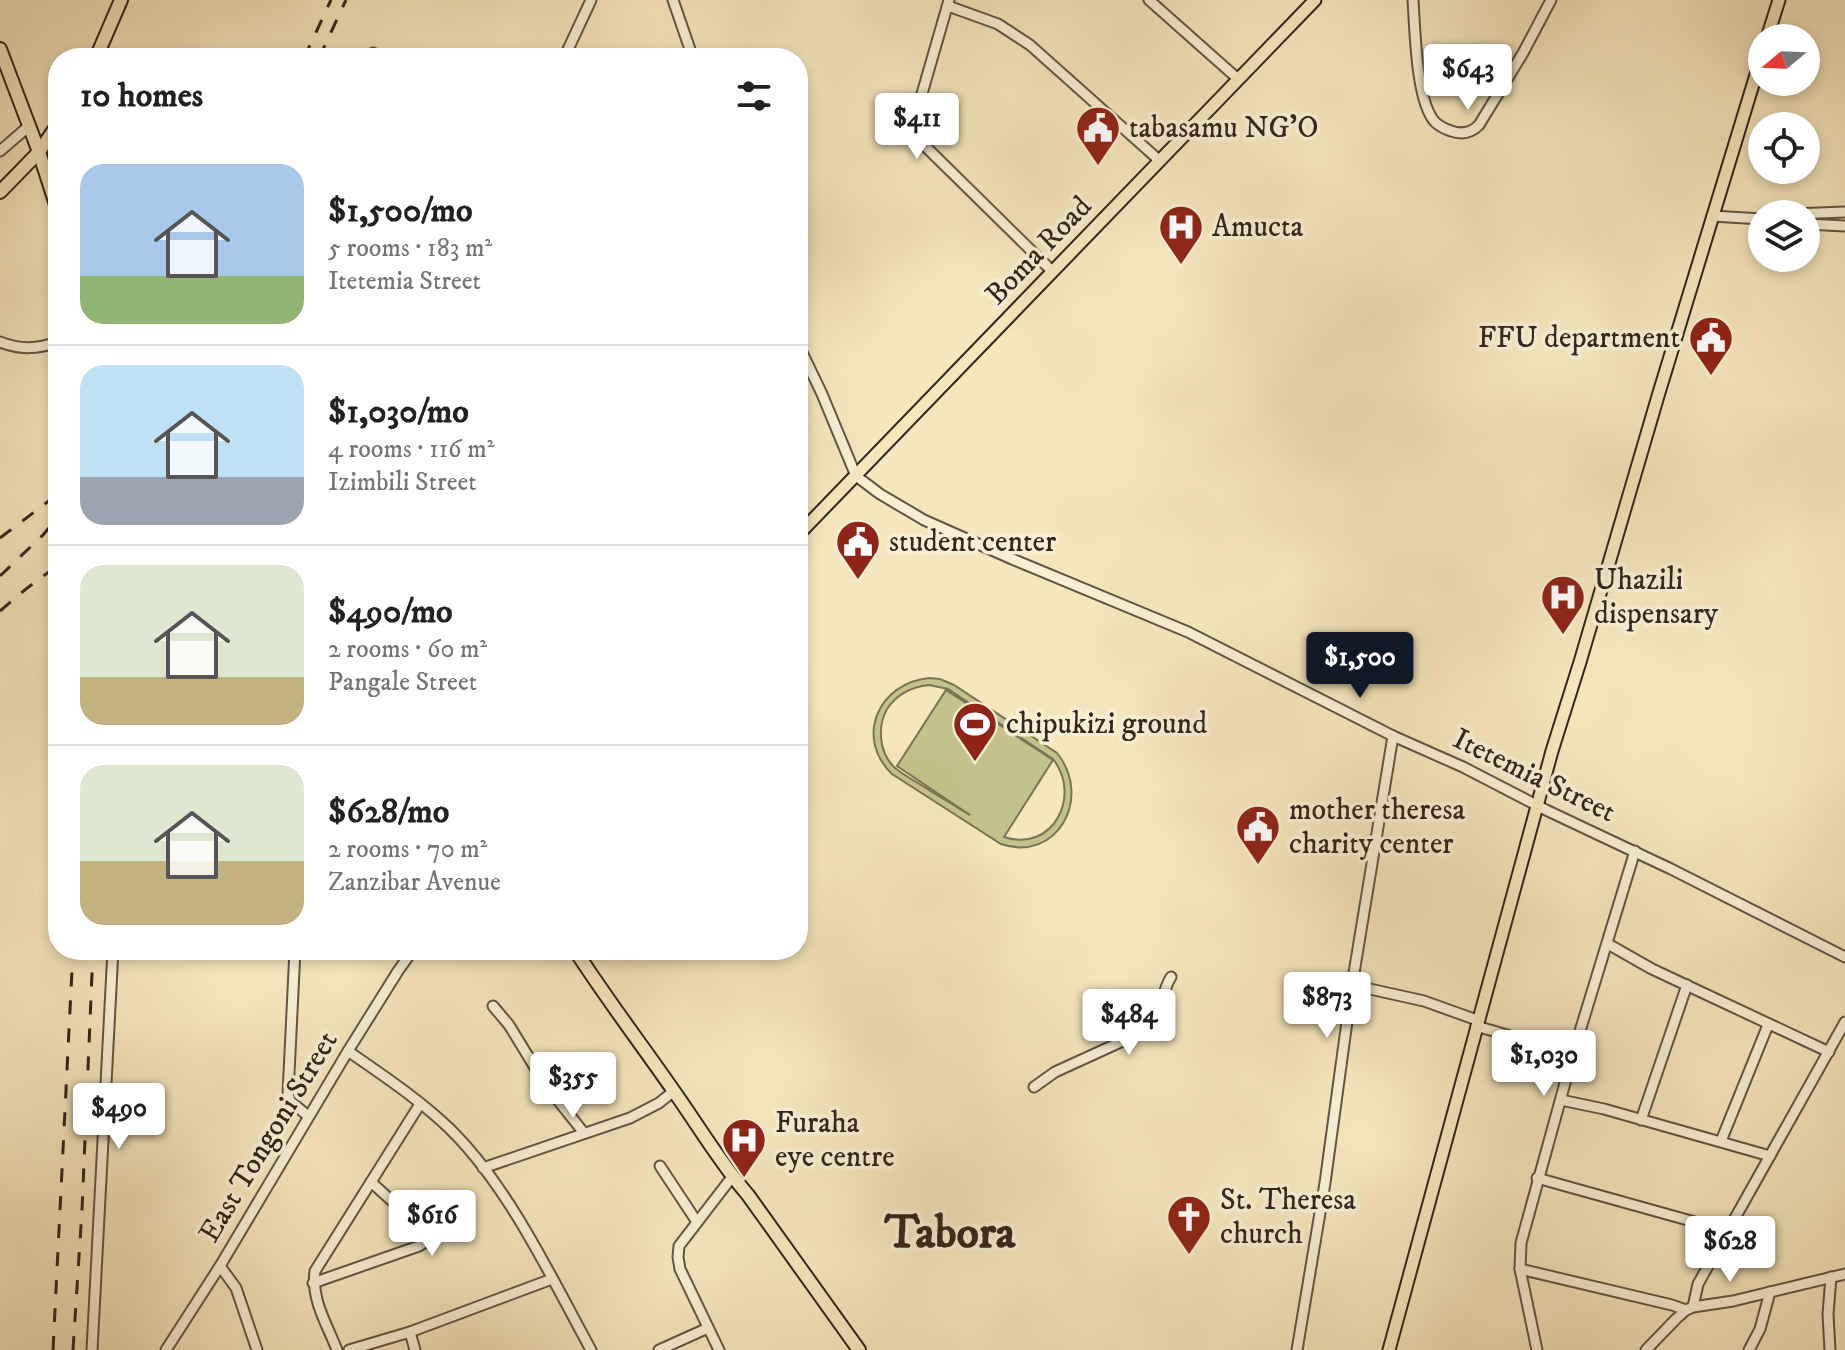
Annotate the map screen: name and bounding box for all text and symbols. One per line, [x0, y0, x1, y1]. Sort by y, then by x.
north arrow [1748, 24, 1820, 96]
map controls [1748, 24, 1820, 272]
pin: $643 [1421, 44, 1515, 112]
text: $643 [1442, 53, 1494, 86]
icon: filters [732, 74, 776, 118]
text: 10 homes [80, 75, 203, 117]
pin: $411 [870, 93, 964, 161]
text: $411 [893, 102, 941, 135]
public building icon: tabasamu NG'O [1074, 104, 1122, 167]
place label: tabasamu NG'O [1129, 110, 1318, 147]
button: locate [1748, 112, 1820, 184]
street label: Boma Road [978, 189, 1100, 313]
text: $1,500/mo [328, 190, 472, 232]
icon: home [144, 196, 240, 292]
button: layers [1748, 200, 1820, 272]
hospital icon: Amucta [1157, 203, 1205, 266]
place label: Amucta [1212, 209, 1304, 246]
text: 5 rooms · 183 m² [328, 232, 492, 265]
text: Itetemia Street [328, 265, 481, 298]
public building icon: FFU department [1687, 314, 1735, 377]
place label: FFU department [1478, 320, 1680, 357]
text: $1,030/mo [328, 391, 469, 433]
icon: home [144, 397, 240, 493]
text: 4 rooms · 116 m² [328, 433, 494, 466]
text: Izimbili Street [328, 466, 477, 499]
public building icon: student center [834, 518, 882, 581]
place label: student center [889, 524, 1056, 561]
place label: Uhazili dispensary [1594, 562, 1719, 633]
hospital icon: Uhazili dispensary [1539, 573, 1587, 636]
text: $490/mo [328, 591, 453, 633]
icon: home [144, 597, 240, 693]
pin: $1,500 [1295, 632, 1425, 700]
text: 2 rooms · 60 m² [328, 633, 487, 666]
text: $1,500 [1324, 641, 1396, 674]
text: Pangale Street [328, 666, 477, 699]
sports icon: chipukizi ground [951, 700, 999, 763]
place label: chipukizi ground [1006, 706, 1207, 743]
street label: Itetemia Street [1447, 721, 1621, 831]
text: $628/mo [328, 791, 449, 833]
place label: mother theresa charity center [1289, 792, 1466, 863]
icon: home [144, 797, 240, 893]
public building icon: mother theresa charity center [1234, 803, 1282, 866]
text: 2 rooms · 70 m² [328, 833, 487, 866]
text: Zanzibar Avenue [328, 866, 501, 899]
pin: $873 [1280, 972, 1374, 1040]
text: $873 [1302, 981, 1352, 1014]
pin: $484 [1082, 989, 1176, 1057]
text: $484 [1100, 998, 1158, 1031]
street label: East Tongoni Street [191, 1025, 347, 1249]
pin: $1,030 [1479, 1030, 1609, 1098]
text: $1,030 [1510, 1039, 1578, 1072]
pin: $355 [526, 1052, 620, 1120]
text: $355 [548, 1061, 598, 1094]
pin: $490 [72, 1083, 166, 1151]
text: $490 [91, 1092, 147, 1125]
place label: Furaha eye centre [775, 1105, 895, 1176]
hospital icon: Furaha eye centre [720, 1116, 768, 1179]
place label: St. Theresa church [1220, 1182, 1356, 1253]
pin: $616 [385, 1190, 479, 1258]
church icon: St. Theresa church [1165, 1193, 1213, 1256]
text: $616 [407, 1199, 457, 1232]
district label: Tabora [884, 1205, 1016, 1263]
pin: $628 [1683, 1216, 1777, 1284]
text: $628 [1703, 1225, 1757, 1258]

